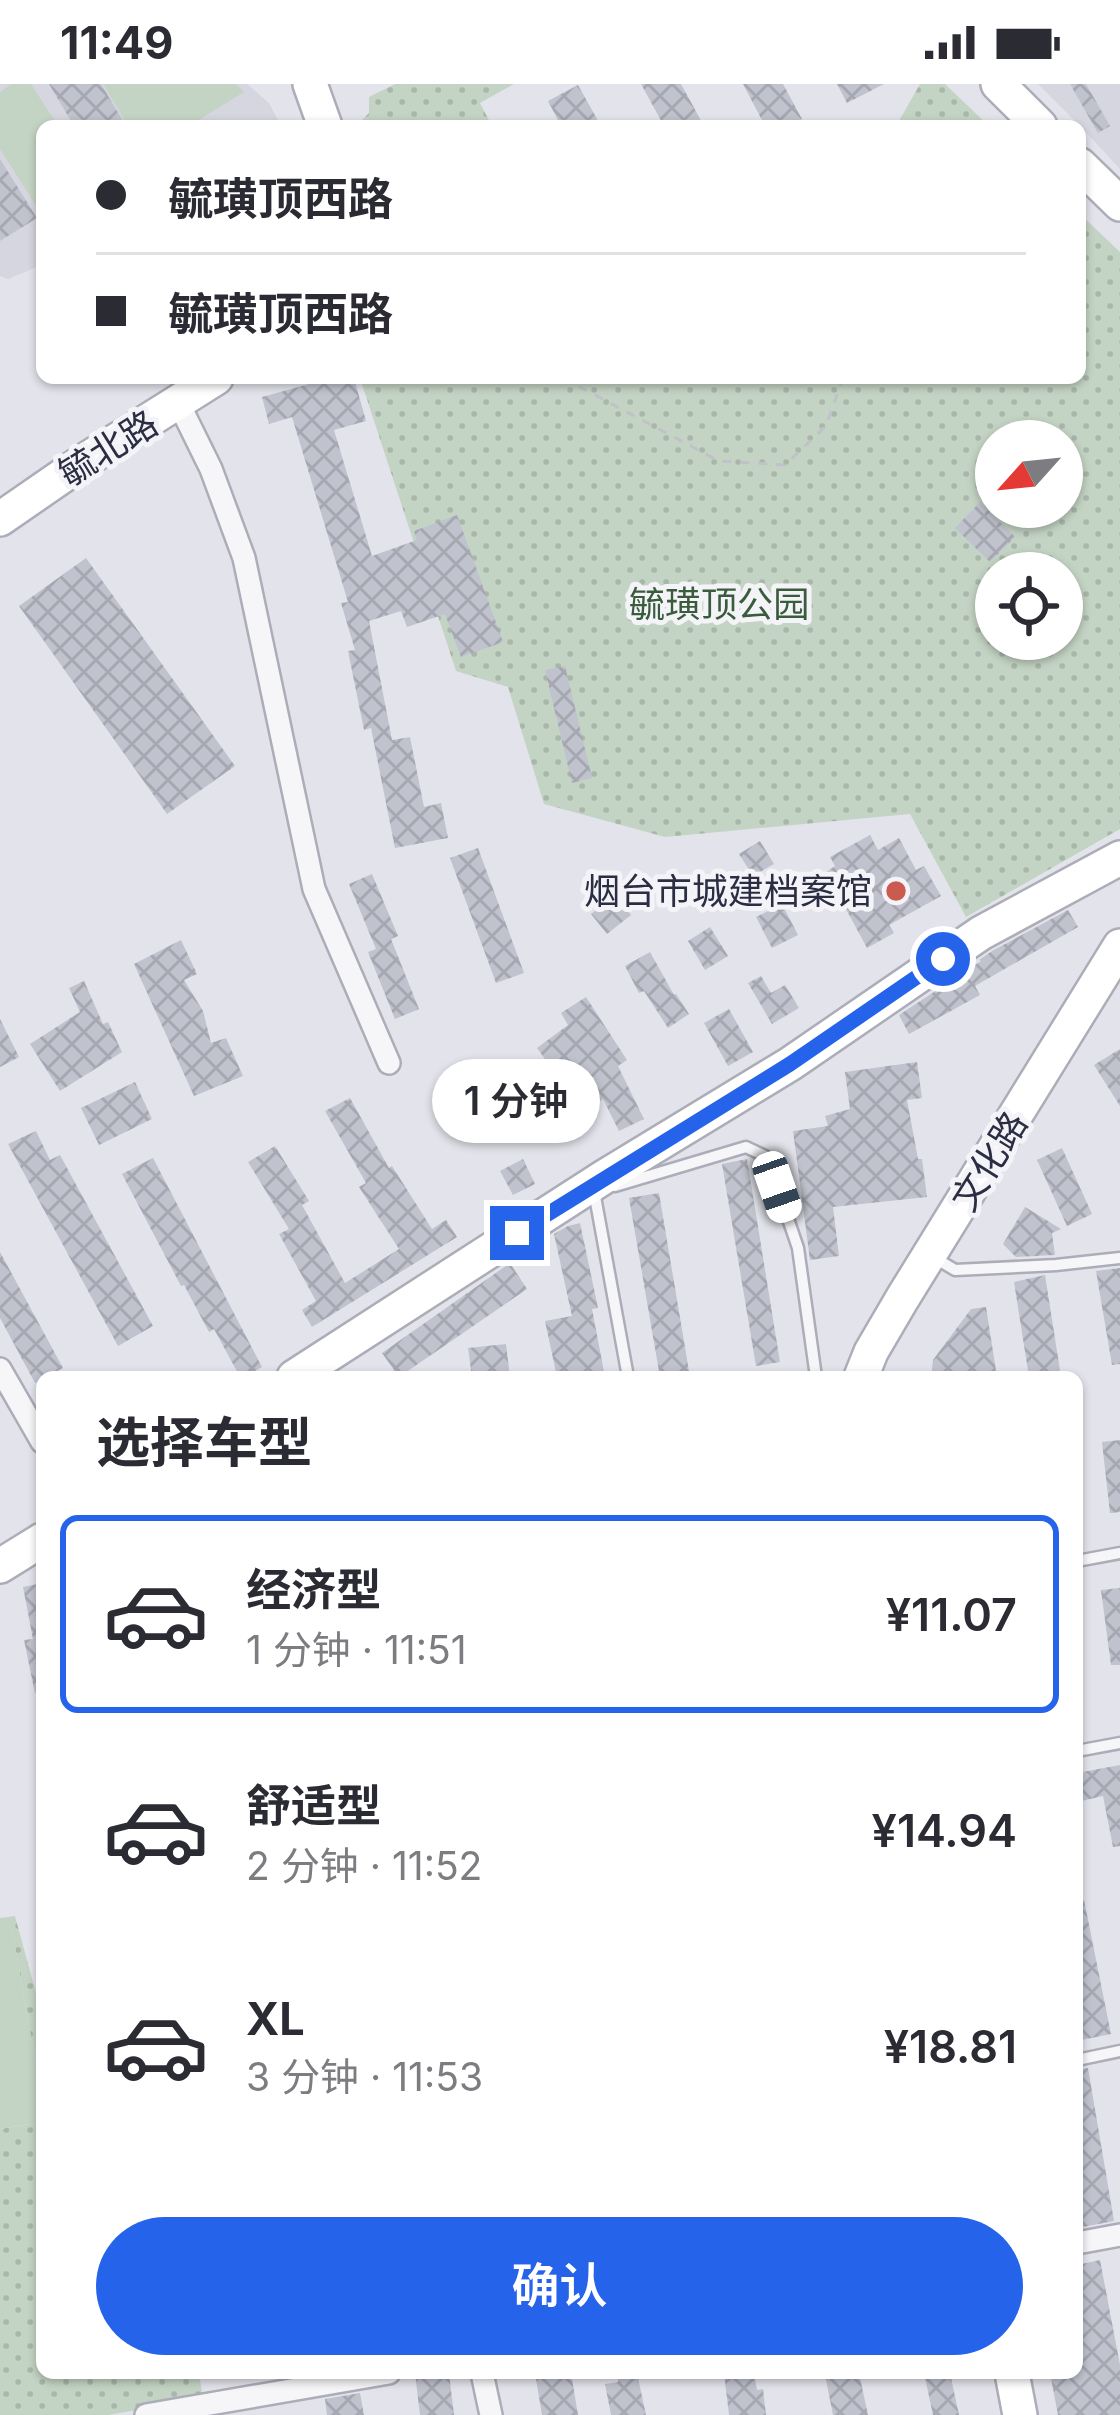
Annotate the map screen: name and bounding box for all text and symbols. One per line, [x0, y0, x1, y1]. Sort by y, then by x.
text: 11:49 [60, 15, 174, 70]
text: 毓璜顶西路 [168, 171, 393, 226]
text: 毓璜顶西路 [168, 286, 393, 341]
street label: 毓北路 [51, 401, 165, 495]
north arrow [975, 420, 1083, 528]
map controls [975, 420, 1083, 660]
button: locate [975, 552, 1083, 660]
park label: 毓璜顶公园 [629, 582, 809, 626]
place label: 烟台市城建档案馆 [584, 869, 872, 913]
marker: 烟台市城建档案馆 [883, 878, 909, 904]
route start [916, 932, 970, 986]
callout: 1 分钟 [433, 1059, 601, 1143]
text: 1 分钟 [464, 1077, 568, 1124]
street label: 文化路 [942, 1104, 1036, 1218]
car [748, 1147, 806, 1227]
route end [490, 1206, 544, 1260]
text: 选择车型 [96, 1410, 312, 1475]
icon: car [102, 1560, 210, 1668]
text: 经济型 [246, 1562, 381, 1617]
text: ¥11.07 [886, 1587, 1017, 1642]
text: 1 分钟 · 11:51 [246, 1626, 467, 1673]
icon: car [102, 1776, 210, 1884]
text: 舒适型 [246, 1778, 381, 1833]
text: ¥14.94 [872, 1803, 1017, 1858]
text: 2 分钟 · 11:52 [246, 1842, 482, 1889]
text: XL [246, 1991, 305, 2046]
icon: car [102, 1992, 210, 2100]
text: ¥18.81 [884, 2019, 1017, 2074]
text: 3 分钟 · 11:53 [246, 2053, 483, 2100]
button: 确认 [96, 2217, 1023, 2355]

